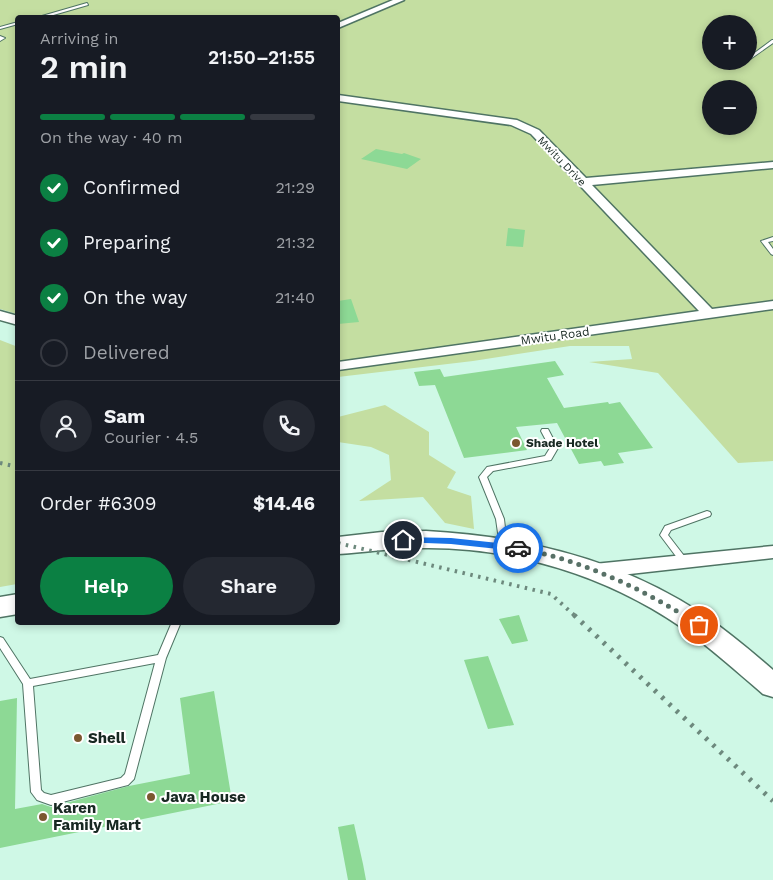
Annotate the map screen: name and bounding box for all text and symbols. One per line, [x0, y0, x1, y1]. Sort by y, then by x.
map controls [702, 15, 757, 135]
button: + [702, 15, 757, 70]
text: Arriving in [40, 29, 118, 48]
text: 21:50–21:55 [208, 46, 315, 69]
text: 2 min [40, 48, 128, 86]
button: − [702, 80, 757, 135]
text: On the way · 40 m [40, 128, 182, 147]
street label: Mwitu Drive [535, 134, 589, 189]
icon: check [40, 174, 68, 202]
text: Confirmed [83, 176, 180, 199]
text: 21:29 [275, 178, 315, 197]
icon: check [40, 229, 68, 257]
text: Preparing [83, 231, 170, 254]
text: 21:32 [276, 233, 315, 252]
icon: check [40, 284, 68, 312]
text: On the way [83, 286, 187, 309]
text: 21:40 [275, 288, 315, 307]
street label: Mwitu Road [520, 324, 590, 348]
text: Delivered [83, 341, 170, 364]
button: person [40, 400, 92, 452]
button: phone [263, 400, 315, 452]
text: Sam [104, 405, 145, 428]
text: Courier · 4.5 [104, 428, 198, 447]
place label: Shade Hotel [526, 436, 598, 450]
marker: Shade Hotel [510, 437, 522, 449]
text: Order #6309 [40, 492, 157, 515]
text: $14.46 [253, 492, 315, 515]
pin [382, 519, 424, 561]
courier [493, 523, 543, 573]
icon: home [389, 526, 417, 554]
icon: car [504, 534, 532, 562]
button: Help [40, 557, 173, 615]
button: Share [183, 557, 315, 615]
pin [678, 604, 720, 646]
icon: bag [685, 611, 713, 639]
place label: Shell [88, 729, 126, 747]
marker: Shell [72, 732, 84, 744]
place label: Java House [161, 788, 246, 806]
marker: Java House [145, 791, 157, 803]
place label: Karen Family Mart [53, 799, 141, 834]
marker: Karen Family Mart [37, 811, 49, 823]

